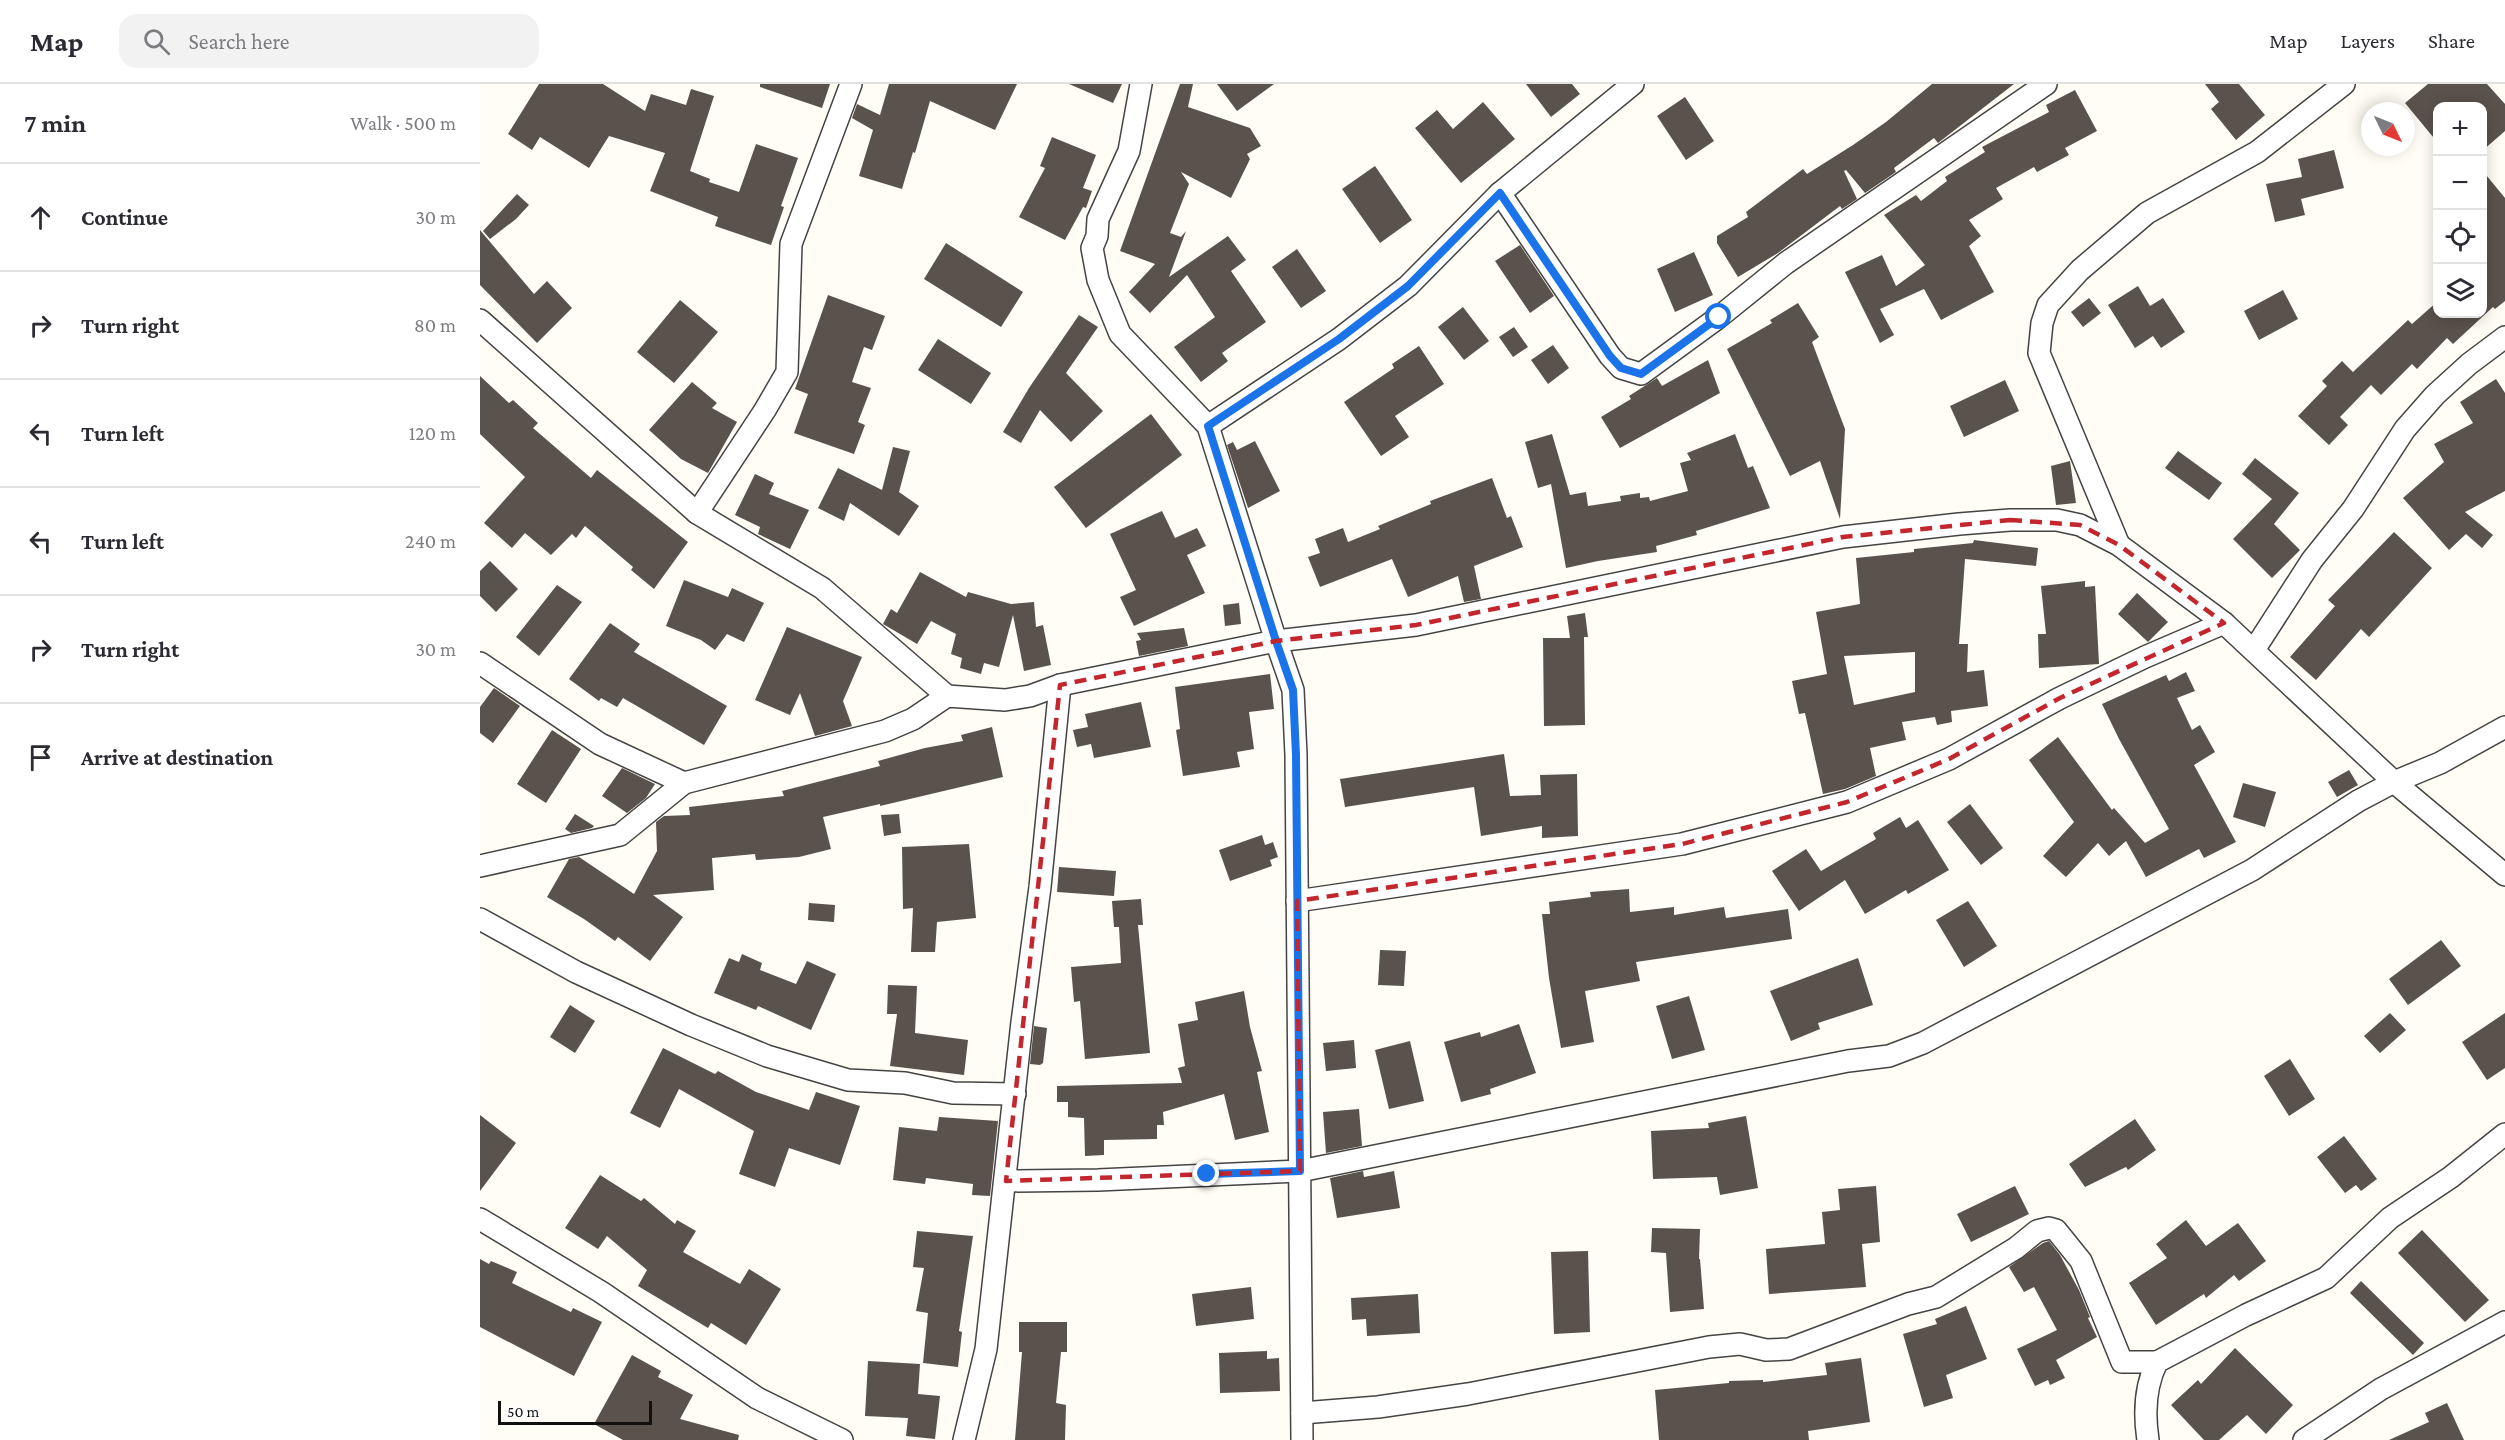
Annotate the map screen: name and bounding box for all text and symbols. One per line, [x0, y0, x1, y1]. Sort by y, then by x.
search box [119, 14, 539, 68]
icon: search [140, 25, 173, 58]
text: Map [30, 26, 83, 57]
text: Search here [188, 29, 289, 54]
text: Map [2269, 29, 2308, 53]
text: Layers [2341, 29, 2395, 53]
text: Share [2428, 29, 2475, 53]
north arrow [2361, 102, 2415, 156]
map controls [2433, 102, 2487, 318]
button: + [2433, 102, 2487, 156]
text: 7 min [24, 109, 86, 138]
text: Walk · 500 m [350, 112, 456, 134]
button: − [2433, 156, 2487, 210]
icon: ahead [24, 201, 57, 234]
text: Continue [81, 205, 168, 230]
text: 30 m [415, 206, 456, 228]
button: locate [2433, 210, 2487, 264]
button: layers [2433, 264, 2487, 318]
route start [1705, 303, 1731, 329]
icon: right [24, 309, 57, 342]
text: Turn right [81, 313, 179, 338]
text: 80 m [414, 314, 456, 336]
icon: left [24, 417, 57, 450]
text: Turn left [81, 421, 164, 446]
text: 120 m [409, 422, 456, 444]
icon: left [24, 525, 57, 558]
text: Turn left [81, 529, 164, 554]
text: 240 m [405, 530, 456, 552]
icon: right [24, 633, 57, 666]
text: Turn right [81, 637, 179, 662]
text: 30 m [415, 638, 456, 660]
icon: arrive [24, 741, 57, 774]
text: Arrive at destination [81, 745, 273, 770]
route end [1193, 1160, 1219, 1186]
scale bar [498, 1398, 652, 1426]
text: 50 m [507, 1403, 539, 1420]

